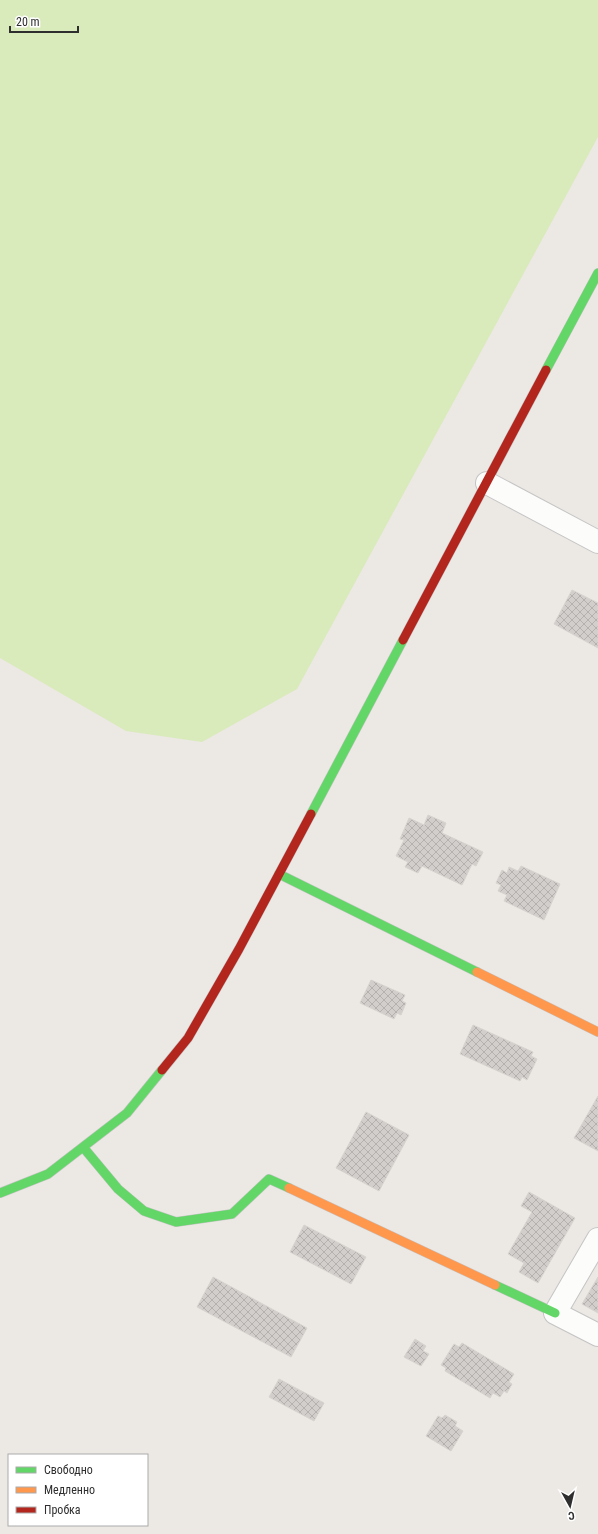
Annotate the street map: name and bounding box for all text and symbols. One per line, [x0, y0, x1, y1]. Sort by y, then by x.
scale bar [10, 8, 78, 34]
text: 20 m [16, 15, 40, 29]
legend [8, 1454, 148, 1526]
text: Свободно [44, 1463, 93, 1477]
text: Медленно [44, 1483, 95, 1497]
north arrow [550, 1486, 590, 1526]
text: Пробка [44, 1503, 81, 1517]
text: С [567, 1509, 575, 1522]

